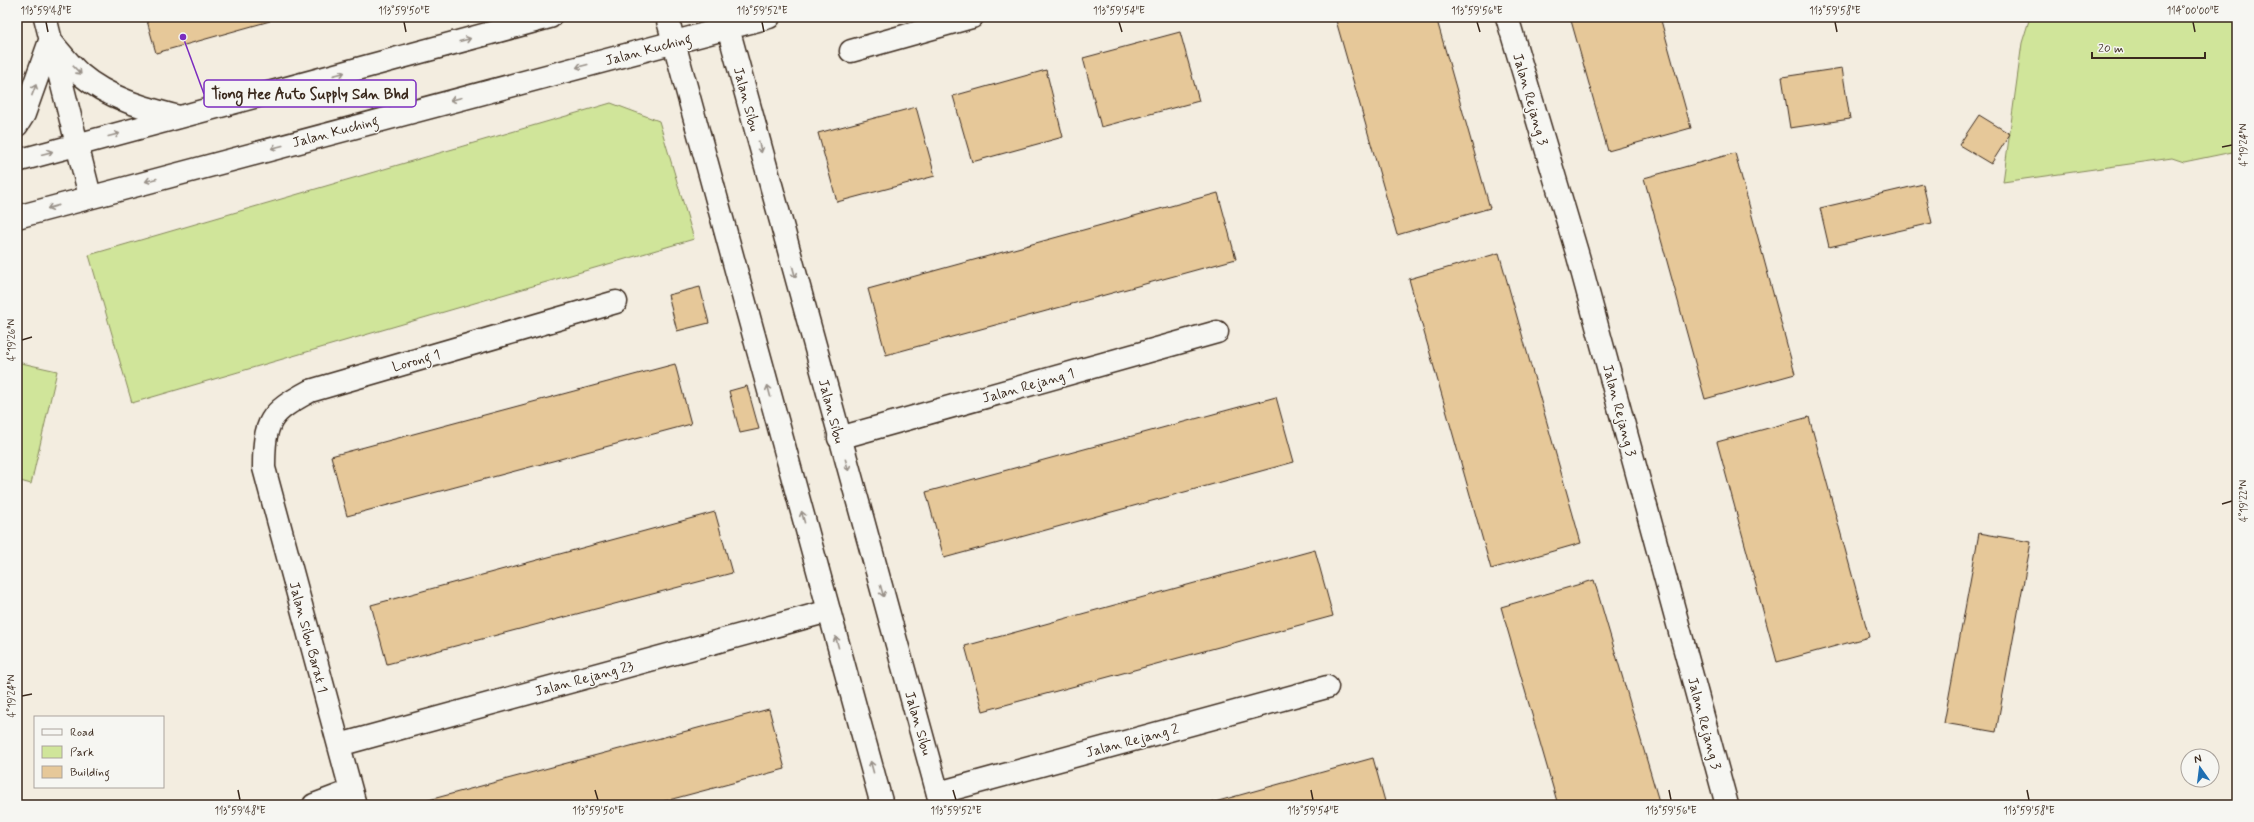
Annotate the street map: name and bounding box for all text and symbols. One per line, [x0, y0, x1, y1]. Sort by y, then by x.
text: 113°59'48"E [20, 4, 72, 18]
text: 113°59'50"E [378, 4, 430, 18]
text: 113°59'52"E [736, 4, 788, 18]
text: 113°59'54"E [1093, 4, 1145, 18]
text: 113°59'56"E [1451, 4, 1503, 18]
text: 113°59'58"E [1809, 4, 1861, 18]
text: 114°00'00"E [2167, 4, 2219, 18]
street label: Jalan Kuching [603, 30, 694, 72]
scale bar [2092, 34, 2205, 60]
one-way arrow [458, 36, 471, 43]
text: 20 m [2098, 41, 2124, 57]
street label: Jalan Rejang 3 [1508, 51, 1552, 147]
one-way arrow [576, 63, 589, 70]
one-way arrow [72, 65, 82, 75]
street label: Jalan Sibu [729, 65, 763, 133]
one-way arrow [333, 70, 346, 77]
callout: Tiong Hee Auto Supply Sdn Bhd [204, 80, 416, 107]
one-way arrow [30, 85, 38, 97]
text: Tiong Hee Auto Supply Sdn Bhd [211, 85, 409, 107]
one-way arrow [450, 96, 463, 103]
street label: Jalan Kuching [290, 112, 381, 154]
text: 4°19'24"N [2237, 123, 2251, 167]
one-way arrow [107, 130, 120, 138]
one-way arrow [757, 140, 764, 153]
one-way arrow [270, 144, 283, 151]
one-way arrow [40, 148, 53, 156]
one-way arrow [145, 177, 158, 184]
one-way arrow [47, 203, 60, 211]
one-way arrow [791, 266, 798, 279]
text: 4°19'26"N [5, 318, 19, 361]
street label: Lorong 1 [390, 345, 443, 378]
street label: Jalan Rejang 3 [1598, 362, 1640, 458]
street label: Jalan Rejang 1 [980, 364, 1076, 408]
street label: Jalan Sibu [814, 377, 848, 445]
one-way arrow [765, 385, 772, 398]
one-way arrow [844, 459, 851, 472]
text: 4°19'22"N [2237, 480, 2251, 522]
one-way arrow [799, 510, 806, 523]
street label: Jalan Sibu Barat 1 [285, 580, 332, 695]
one-way arrow [878, 584, 886, 597]
one-way arrow [833, 636, 840, 649]
street label: Jalan Rejang 23 [533, 657, 636, 701]
text: 4°19'24"N [5, 674, 19, 718]
street label: Jalan Rejang 3 [1683, 675, 1725, 771]
street label: Jalan Sibu [900, 689, 936, 757]
legend [34, 716, 164, 788]
street label: Jalan Rejang 2 [1084, 720, 1181, 762]
text: Road [70, 725, 94, 741]
text: Park [70, 745, 94, 761]
north arrow [2180, 748, 2220, 788]
text: N [2193, 752, 2203, 767]
one-way arrow [868, 761, 875, 774]
text: Building [70, 765, 110, 782]
text: 113°59'48"E [214, 804, 266, 818]
text: 113°59'50"E [572, 804, 624, 818]
text: 113°59'52"E [930, 804, 982, 818]
text: 113°59'54"E [1287, 804, 1339, 818]
text: 113°59'56"E [1645, 804, 1697, 818]
text: 113°59'58"E [2003, 804, 2055, 818]

